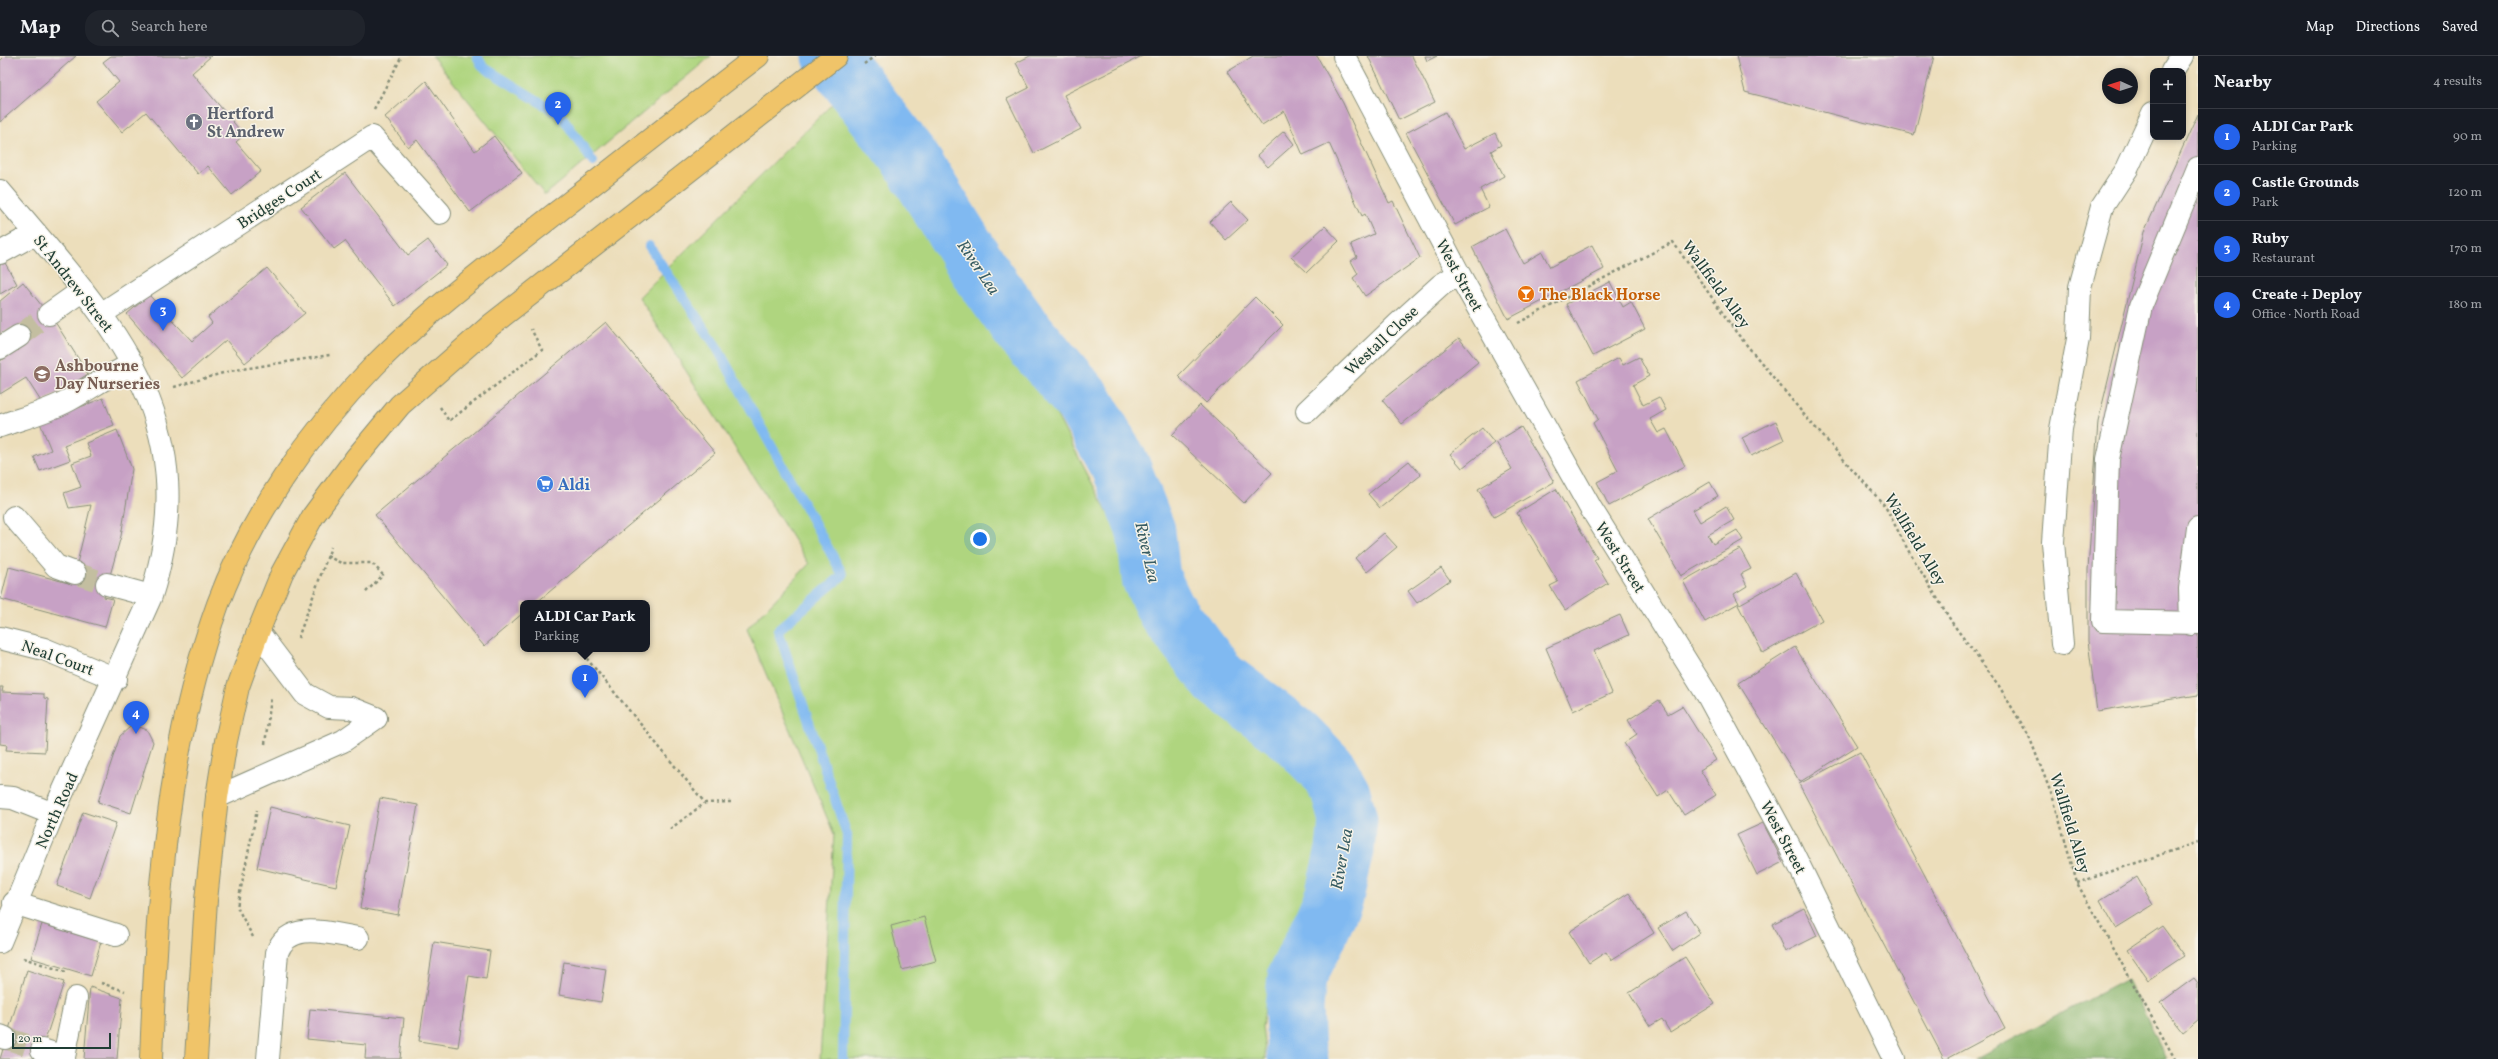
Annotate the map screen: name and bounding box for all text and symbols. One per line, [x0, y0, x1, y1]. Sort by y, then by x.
search box [85, 10, 365, 46]
text: Map [20, 15, 61, 41]
icon: search [99, 17, 121, 39]
text: Search here [131, 17, 208, 38]
text: Map [2306, 18, 2334, 37]
text: Directions [2356, 18, 2420, 37]
text: Saved [2442, 18, 2478, 37]
north arrow [2102, 68, 2138, 104]
map controls [2150, 68, 2186, 140]
button: + [2150, 68, 2186, 104]
text: Nearby [2214, 71, 2272, 94]
text: 4 results [2433, 73, 2482, 91]
pin: 2 [545, 92, 571, 125]
place label: Hertford St Andrew [207, 104, 285, 144]
button: − [2150, 104, 2186, 140]
church icon: Hertford St Andrew [184, 112, 204, 132]
text: ALDI Car Park [2252, 117, 2353, 138]
text: 1 [2224, 128, 2230, 146]
text: 90 m [2453, 128, 2482, 146]
text: Parking [2252, 138, 2297, 156]
street label: Bridges Court [234, 164, 327, 235]
text: Castle Grounds [2252, 173, 2359, 194]
text: 2 [2224, 184, 2230, 202]
text: 120 m [2448, 184, 2482, 202]
text: Park [2252, 194, 2279, 212]
text: Ruby [2252, 229, 2289, 250]
street label: St Andrew Street [27, 231, 118, 338]
water label: River Lea [951, 236, 1005, 300]
street label: West Street [1429, 236, 1487, 317]
street label: Wallfield Alley [1676, 237, 1755, 334]
text: 3 [2224, 240, 2230, 258]
text: 170 m [2449, 240, 2482, 258]
text: Restaurant [2252, 250, 2315, 268]
bar icon: The Black Horse [1516, 284, 1536, 304]
place label: The Black Horse [1539, 285, 1660, 307]
text: Create + Deploy [2252, 285, 2362, 306]
text: 4 [2223, 296, 2231, 314]
text: 180 m [2448, 296, 2482, 314]
pin: 3 [150, 298, 176, 331]
street label: Westall Close [1341, 301, 1424, 381]
text: Office · North Road [2252, 306, 2360, 324]
place label: Ashbourne Day Nurseries [55, 356, 160, 396]
school or university icon: Ashbourne Day Nurseries [32, 364, 52, 384]
supermarket icon: Aldi [535, 474, 555, 494]
place label: Aldi [558, 475, 591, 497]
street label: Wallfield Alley [1878, 490, 1951, 591]
street label: West Street [1589, 518, 1650, 598]
water label: River Lea [1128, 520, 1165, 585]
your location [970, 529, 990, 549]
popup [520, 600, 650, 652]
text: ALDI Car Park [534, 607, 636, 628]
text: Parking [534, 628, 579, 646]
street label: Neal Court [18, 636, 97, 682]
pin: 1 [572, 665, 598, 698]
pin: 4 [123, 701, 149, 734]
street label: North Road [31, 769, 84, 853]
street label: Wallfield Alley [2043, 771, 2095, 877]
street label: West Street [1754, 797, 1811, 879]
water label: River Lea [1326, 827, 1359, 892]
scale bar [12, 1031, 111, 1050]
text: 20 m [18, 1032, 42, 1047]

